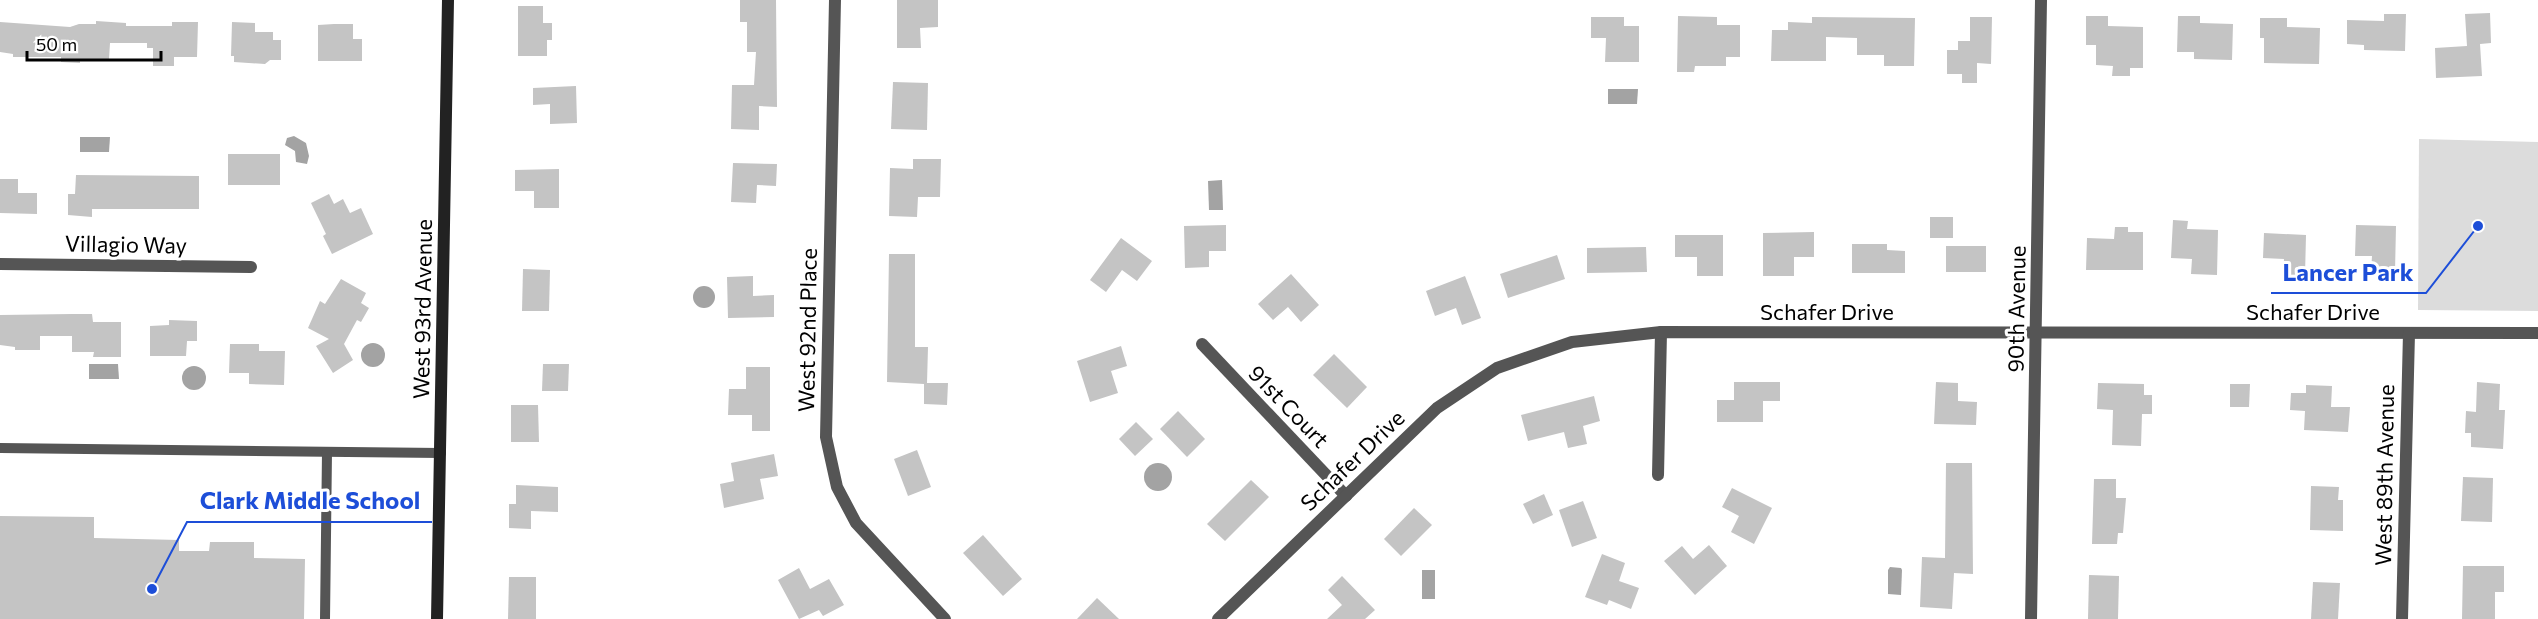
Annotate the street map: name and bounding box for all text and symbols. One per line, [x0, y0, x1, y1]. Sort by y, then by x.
scale bar [27, 24, 160, 62]
text: 50 m [36, 33, 77, 55]
street label: West 93rd Avenue [407, 219, 437, 399]
street label: Villagio Way [65, 229, 187, 259]
street label: 90th Avenue [2001, 245, 2031, 373]
street label: West 92nd Place [792, 248, 822, 412]
callout: Lancer Park [2271, 251, 2426, 293]
text: Lancer Park [2282, 257, 2414, 286]
street label: Schafer Drive [1760, 298, 1894, 325]
street label: Schafer Drive [2246, 298, 2380, 325]
street label: 91st Court [1243, 359, 1335, 453]
street label: West 89th Avenue [2369, 384, 2399, 566]
street label: Schafer Drive [1294, 404, 1410, 516]
callout: Clark Middle School [187, 480, 432, 522]
text: Clark Middle School [200, 485, 420, 514]

